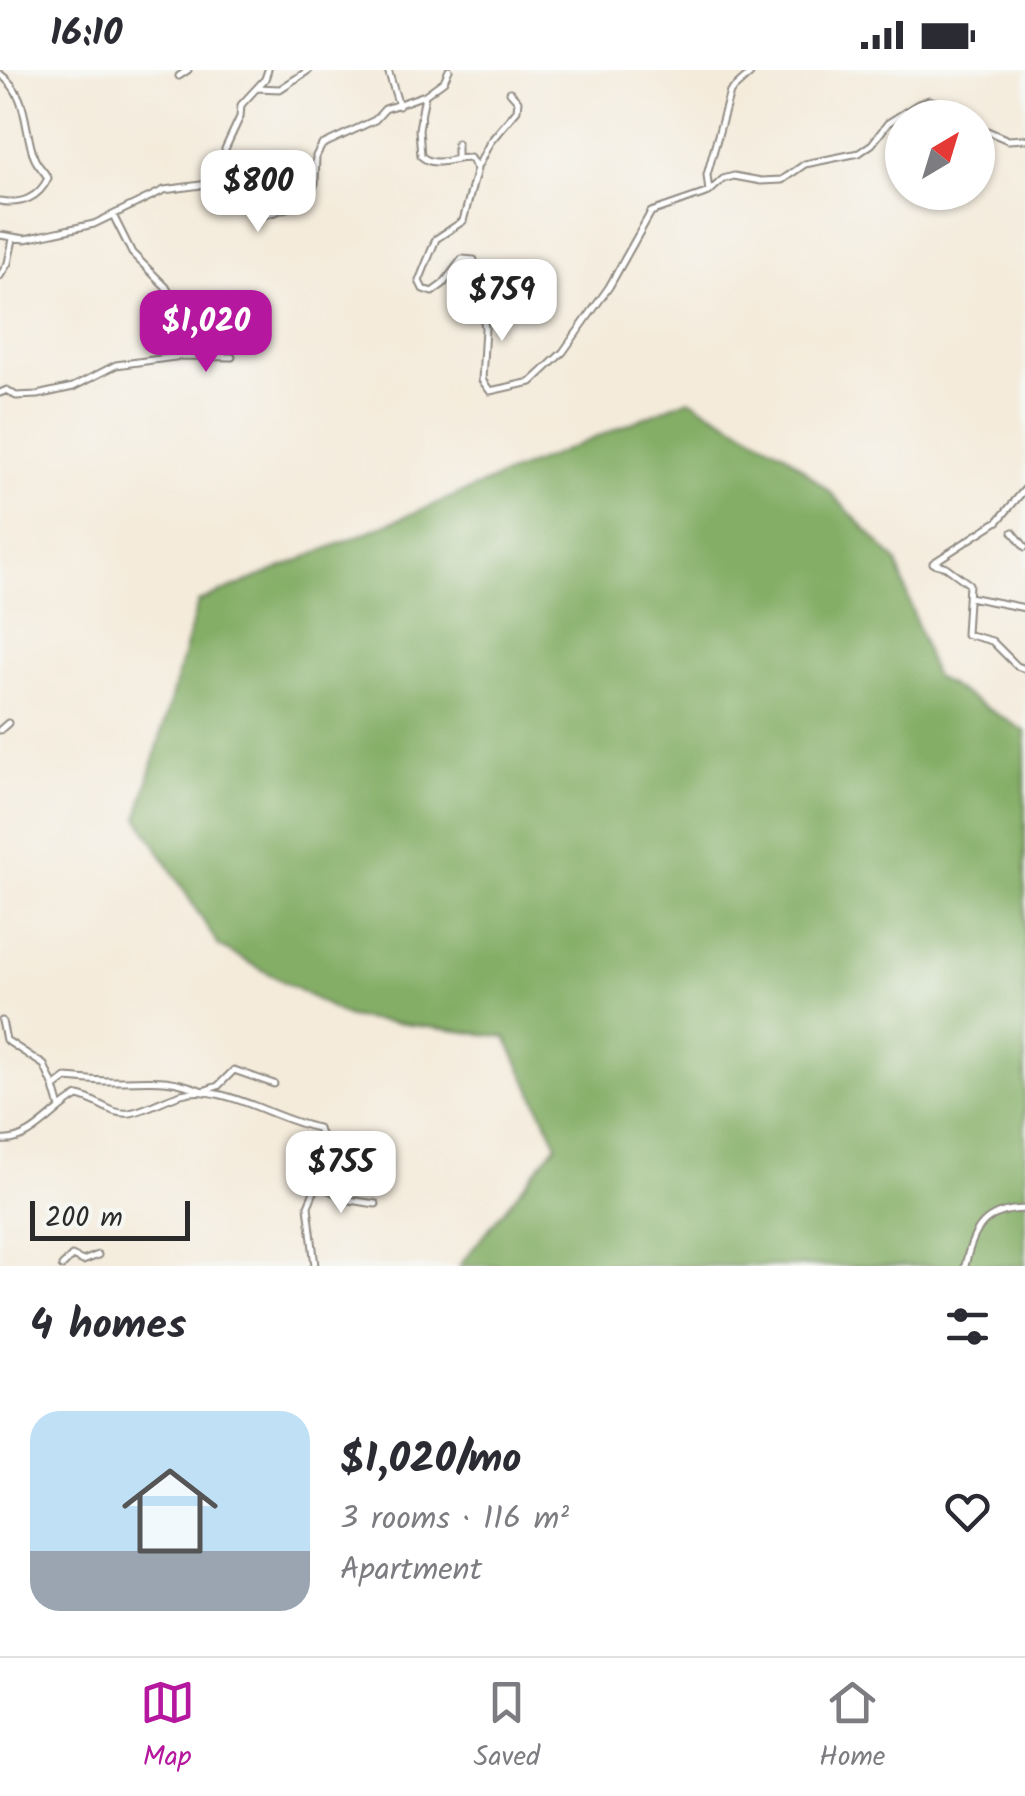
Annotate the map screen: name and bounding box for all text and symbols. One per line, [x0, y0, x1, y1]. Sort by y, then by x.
text: 16:10 [50, 5, 122, 65]
north arrow [885, 100, 995, 210]
map controls [885, 100, 995, 210]
pin: $800 [199, 150, 317, 235]
text: $800 [223, 157, 293, 208]
pin: $759 [443, 259, 561, 344]
text: $759 [469, 266, 535, 317]
pin: $1,020 [125, 290, 287, 375]
text: $1,020 [162, 297, 250, 348]
pin: $755 [282, 1131, 400, 1216]
text: $755 [308, 1138, 374, 1189]
scale bar [30, 1196, 190, 1240]
text: 200 m [45, 1196, 123, 1241]
text: 4 homes [30, 1293, 186, 1360]
icon: filters [940, 1299, 995, 1354]
text: $1,020/mo [340, 1427, 522, 1494]
icon: home [110, 1451, 230, 1571]
icon: heart [940, 1484, 995, 1539]
text: 3 rooms · 116 m² [340, 1494, 569, 1545]
text: Apartment [340, 1545, 482, 1596]
tab: Map [140, 1675, 195, 1780]
tab: Saved [474, 1675, 540, 1780]
tab: Home [819, 1675, 885, 1780]

